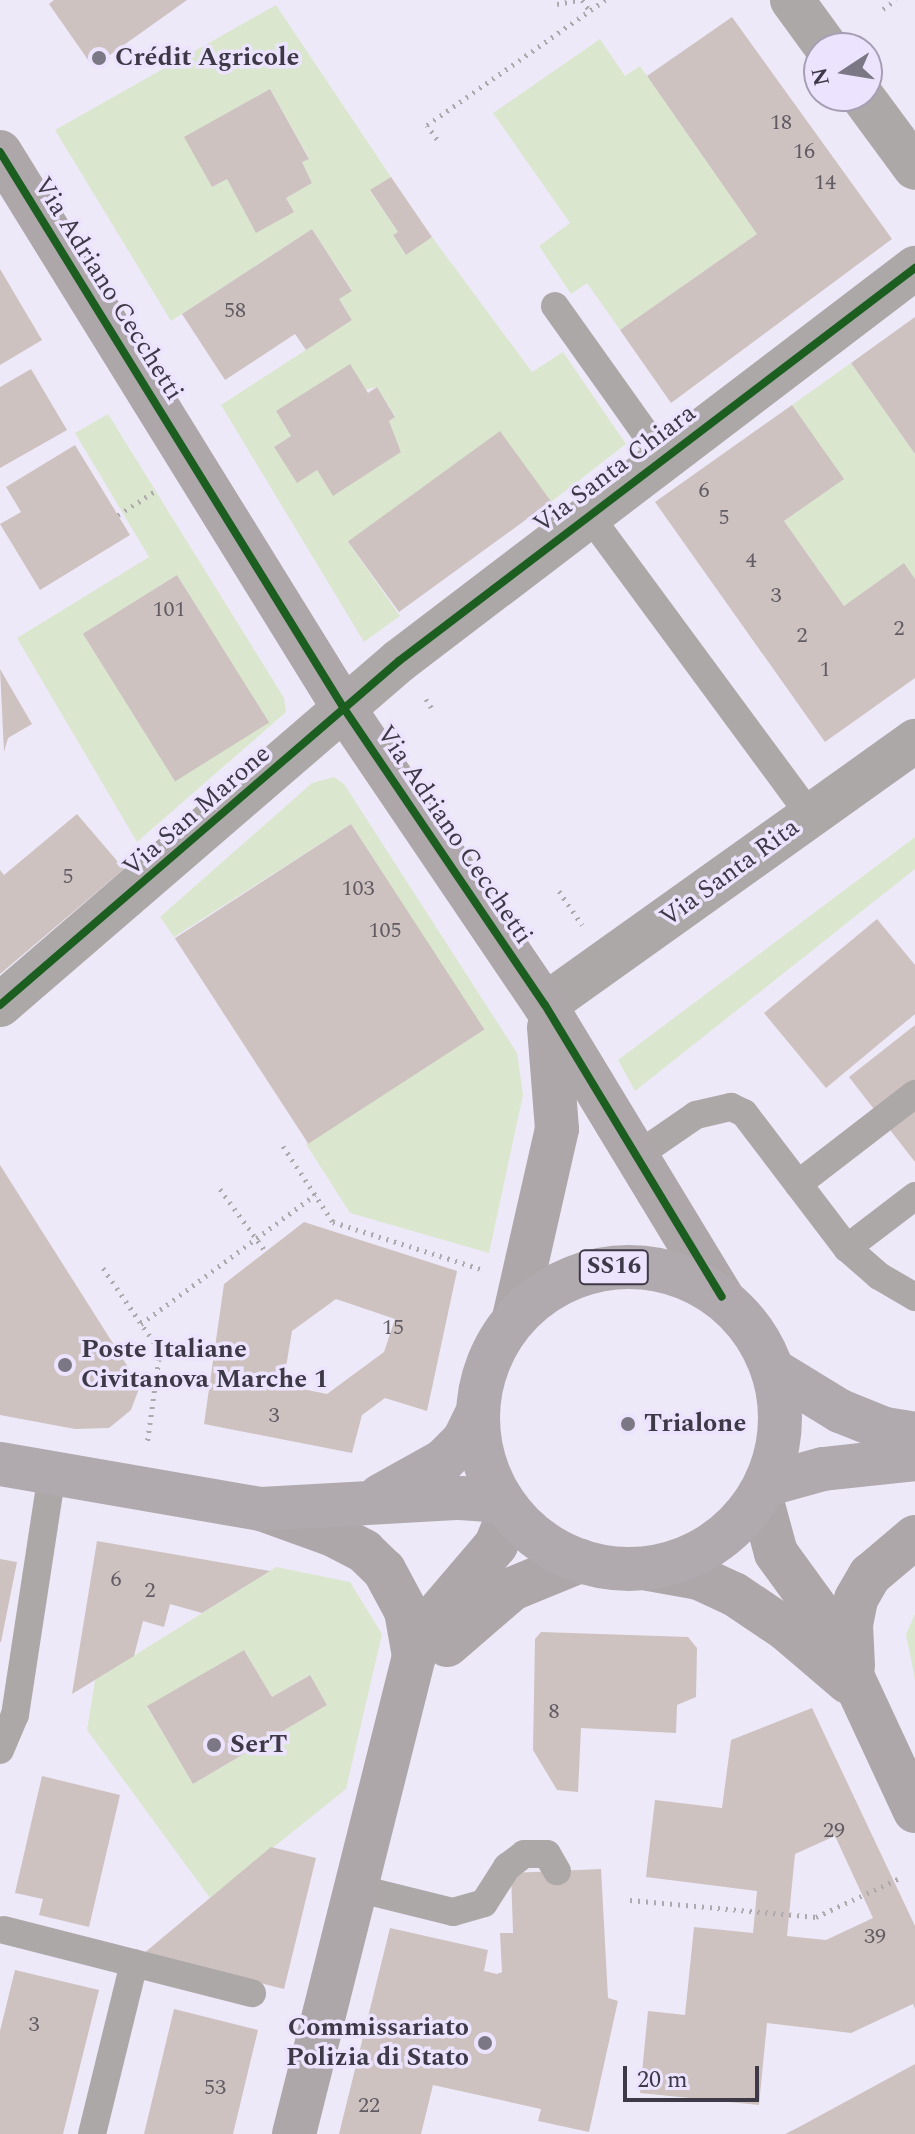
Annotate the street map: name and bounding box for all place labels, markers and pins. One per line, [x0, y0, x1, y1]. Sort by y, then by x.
place label: Crédit Agricole [115, 42, 299, 74]
marker: Crédit Agricole [90, 49, 108, 67]
place label: Poste Italiane Civitanova Marche 1 [81, 1334, 328, 1396]
marker: Poste Italiane Civitanova Marche 1 [56, 1356, 74, 1374]
place label: Trialone [644, 1408, 746, 1440]
marker: Trialone [619, 1415, 637, 1433]
place label: SerT [230, 1729, 287, 1761]
marker: SerT [205, 1736, 223, 1754]
place label: Commissariato Polizia di Stato [286, 2012, 469, 2074]
marker: Commissariato Polizia di Stato [476, 2034, 494, 2052]

